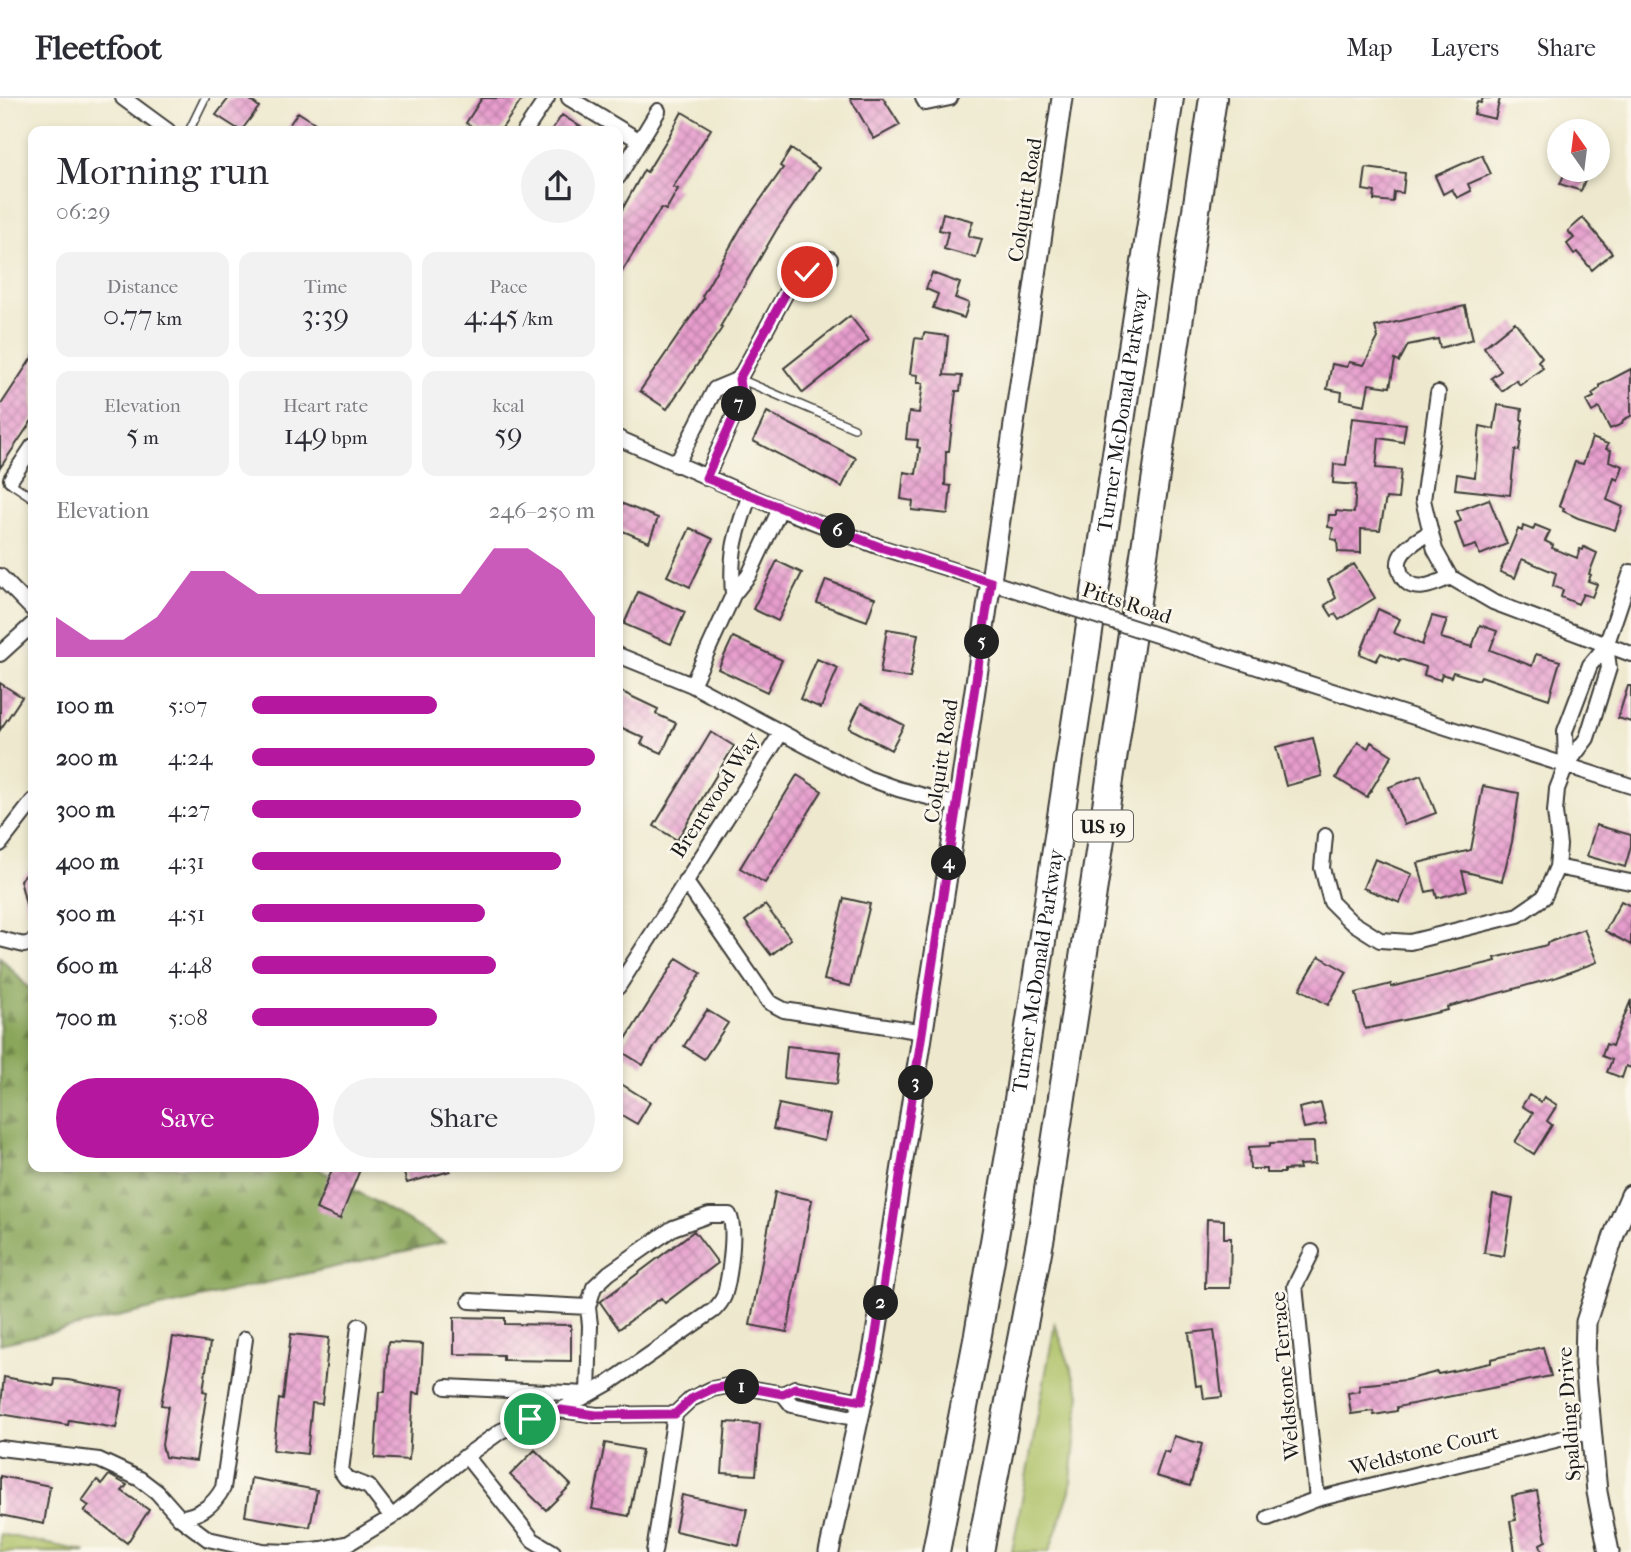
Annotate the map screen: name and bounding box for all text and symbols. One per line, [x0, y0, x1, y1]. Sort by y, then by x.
text: Fleetfoot [35, 29, 162, 68]
text: Map [1347, 34, 1393, 62]
text: Layers [1431, 34, 1499, 62]
text: Share [1537, 34, 1596, 62]
north arrow [1547, 119, 1610, 182]
map controls [1547, 119, 1610, 182]
street label: Colquitt Road [1003, 136, 1047, 264]
text: Morning run [56, 149, 269, 194]
button: share [521, 149, 595, 223]
text: 06:29 [56, 198, 111, 225]
pin [777, 242, 837, 302]
icon: check [788, 253, 826, 291]
text: Distance [107, 276, 178, 298]
text: Time [304, 276, 347, 298]
text: Pace [490, 276, 527, 298]
street label: Turner McDonald Parkway [1092, 286, 1153, 534]
text: 0.77 [103, 298, 152, 333]
text: 3:39 [302, 298, 349, 333]
text: 4:45 [464, 298, 519, 333]
text: km [152, 308, 182, 330]
text: /km [519, 308, 553, 330]
pin: 7 [722, 386, 756, 422]
text: 7 [734, 392, 743, 414]
text: Elevation [104, 395, 181, 417]
text: Heart rate [283, 395, 368, 417]
text: kcal [493, 395, 524, 417]
text: 5 [126, 417, 139, 452]
text: 149 [283, 417, 328, 452]
text: 59 [494, 417, 523, 452]
text: m [139, 427, 159, 449]
text: bpm [328, 427, 368, 449]
text: Elevation [56, 497, 149, 524]
text: 246–250 m [489, 497, 595, 524]
pin: 6 [820, 514, 856, 548]
text: 6 [832, 519, 843, 541]
street label: Pitts Road [1079, 577, 1175, 629]
pin: 5 [964, 624, 1000, 660]
text: 5 [977, 630, 986, 652]
text: 100 m [56, 692, 114, 719]
text: 5:07 [168, 692, 207, 719]
street label: Colquitt Road [919, 697, 963, 825]
street label: Brentwood Way [666, 727, 765, 862]
text: 200 m [56, 744, 117, 771]
text: 4:24 [168, 744, 213, 771]
text: 300 m [56, 796, 115, 823]
text: 4:27 [168, 796, 210, 823]
road number: US 19 [1073, 810, 1133, 842]
pin: 4 [932, 846, 967, 880]
street label: Turner McDonald Parkway [1007, 846, 1068, 1095]
text: 400 m [56, 848, 119, 875]
text: 4:31 [168, 848, 205, 875]
text: 4 [943, 851, 954, 873]
text: 500 m [56, 900, 115, 927]
text: 4:51 [168, 900, 205, 927]
text: 600 m [56, 952, 118, 979]
text: 4:48 [168, 952, 212, 979]
text: 700 m [56, 1004, 116, 1031]
text: 5:08 [168, 1004, 208, 1031]
pin: 3 [898, 1066, 934, 1100]
text: 3 [912, 1071, 919, 1093]
button: Save [56, 1078, 319, 1158]
button: Share [333, 1078, 595, 1158]
pin: 2 [864, 1286, 898, 1320]
text: 2 [876, 1291, 885, 1313]
street label: Weldstone Terrace [1266, 1291, 1304, 1462]
street label: Spalding Drive [1552, 1346, 1586, 1482]
pin: 1 [724, 1370, 760, 1404]
text: 1 [738, 1375, 745, 1397]
pin [500, 1389, 560, 1449]
icon: arrive [511, 1400, 549, 1438]
street label: Weldstone Court [1346, 1420, 1501, 1480]

